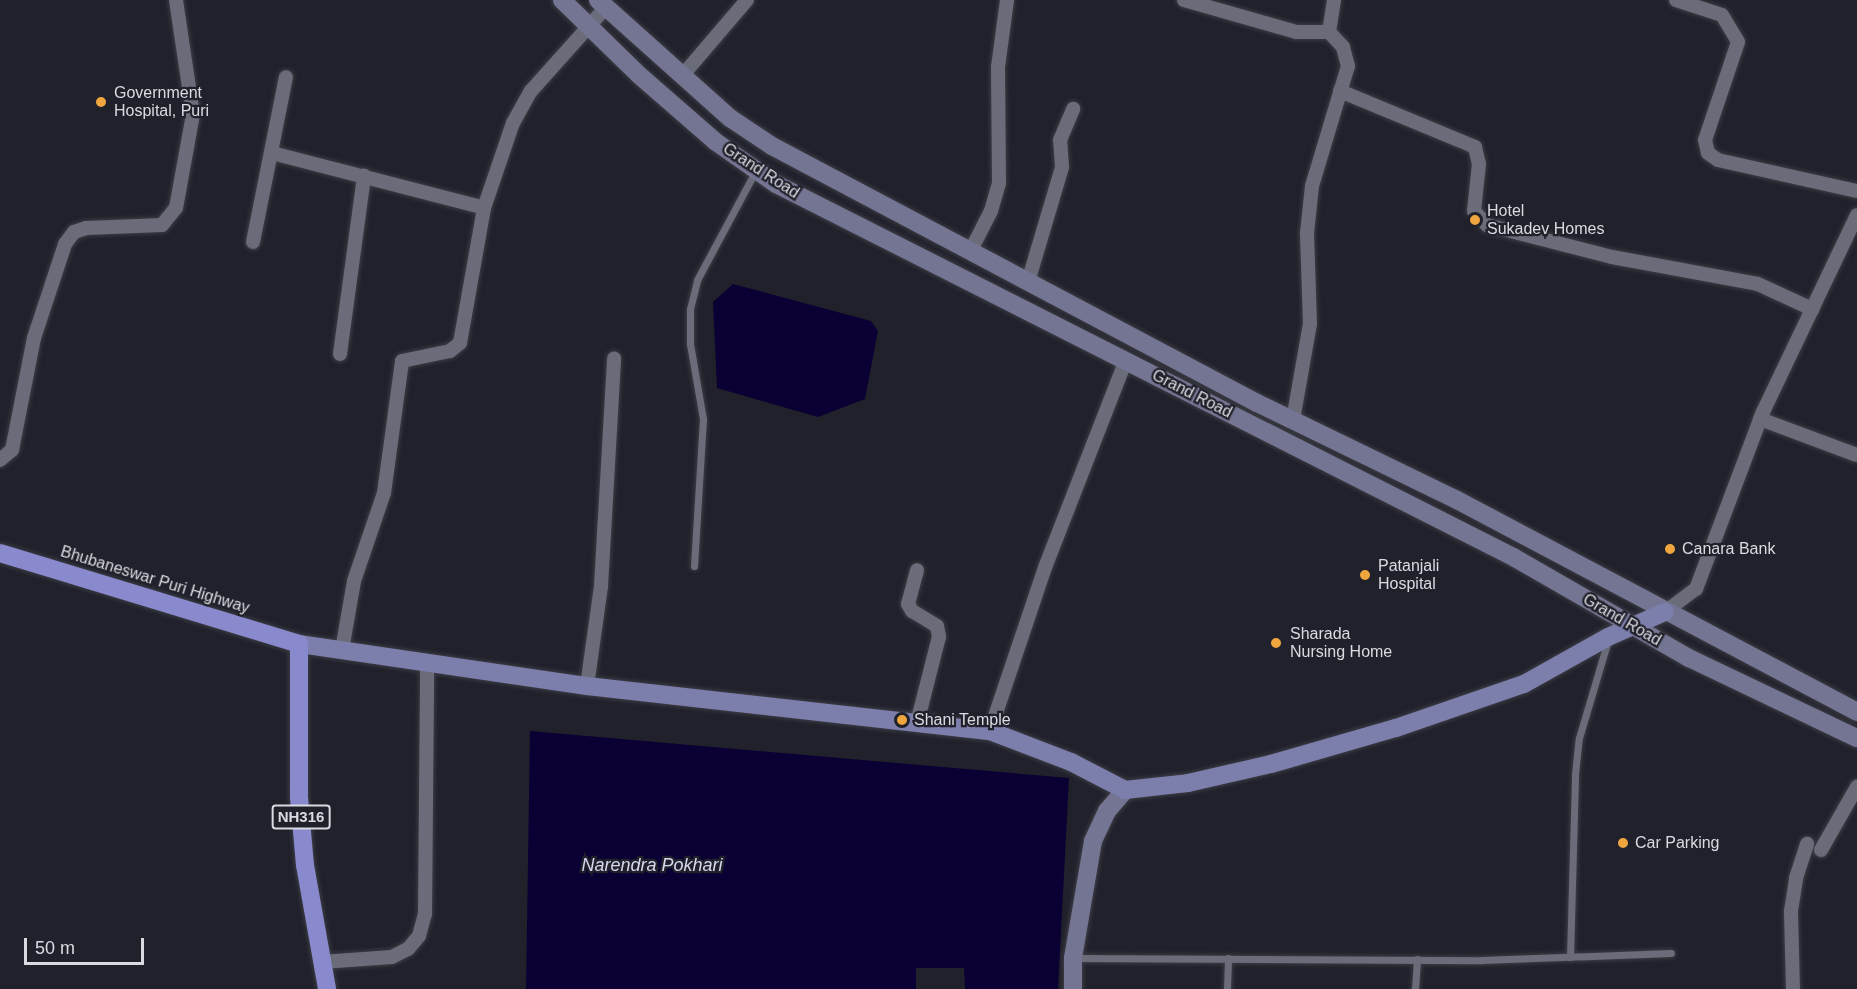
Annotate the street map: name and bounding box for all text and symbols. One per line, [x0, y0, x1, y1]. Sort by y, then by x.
place label: Government Hospital, Puri [114, 83, 209, 121]
marker: Government Hospital, Puri [92, 93, 110, 111]
street label: Grand Road [719, 139, 803, 203]
place label: Hotel Sukadev Homes [1487, 201, 1604, 239]
marker: Hotel Sukadev Homes [1468, 213, 1482, 227]
street label: Grand Road [1149, 366, 1235, 422]
place label: Canara Bank [1682, 539, 1775, 559]
street label: Bhubaneswar Puri Highway [58, 542, 252, 618]
marker: Canara Bank [1663, 542, 1677, 556]
place label: Patanjali Hospital [1378, 556, 1439, 594]
marker: Patanjali Hospital [1356, 566, 1374, 584]
street label: Grand Road [1579, 590, 1665, 650]
place label: Sharada Nursing Home [1290, 624, 1392, 662]
marker: Sharada Nursing Home [1267, 634, 1285, 652]
place label: Shani Temple [914, 710, 1011, 730]
marker: Shani Temple [895, 713, 909, 727]
road number: NH316 [271, 805, 331, 829]
place label: Car Parking [1635, 833, 1719, 853]
marker: Car Parking [1616, 836, 1630, 850]
water label: Narendra Pokhari [581, 854, 723, 876]
scale bar [27, 926, 147, 964]
text: 50 m [35, 938, 75, 958]

